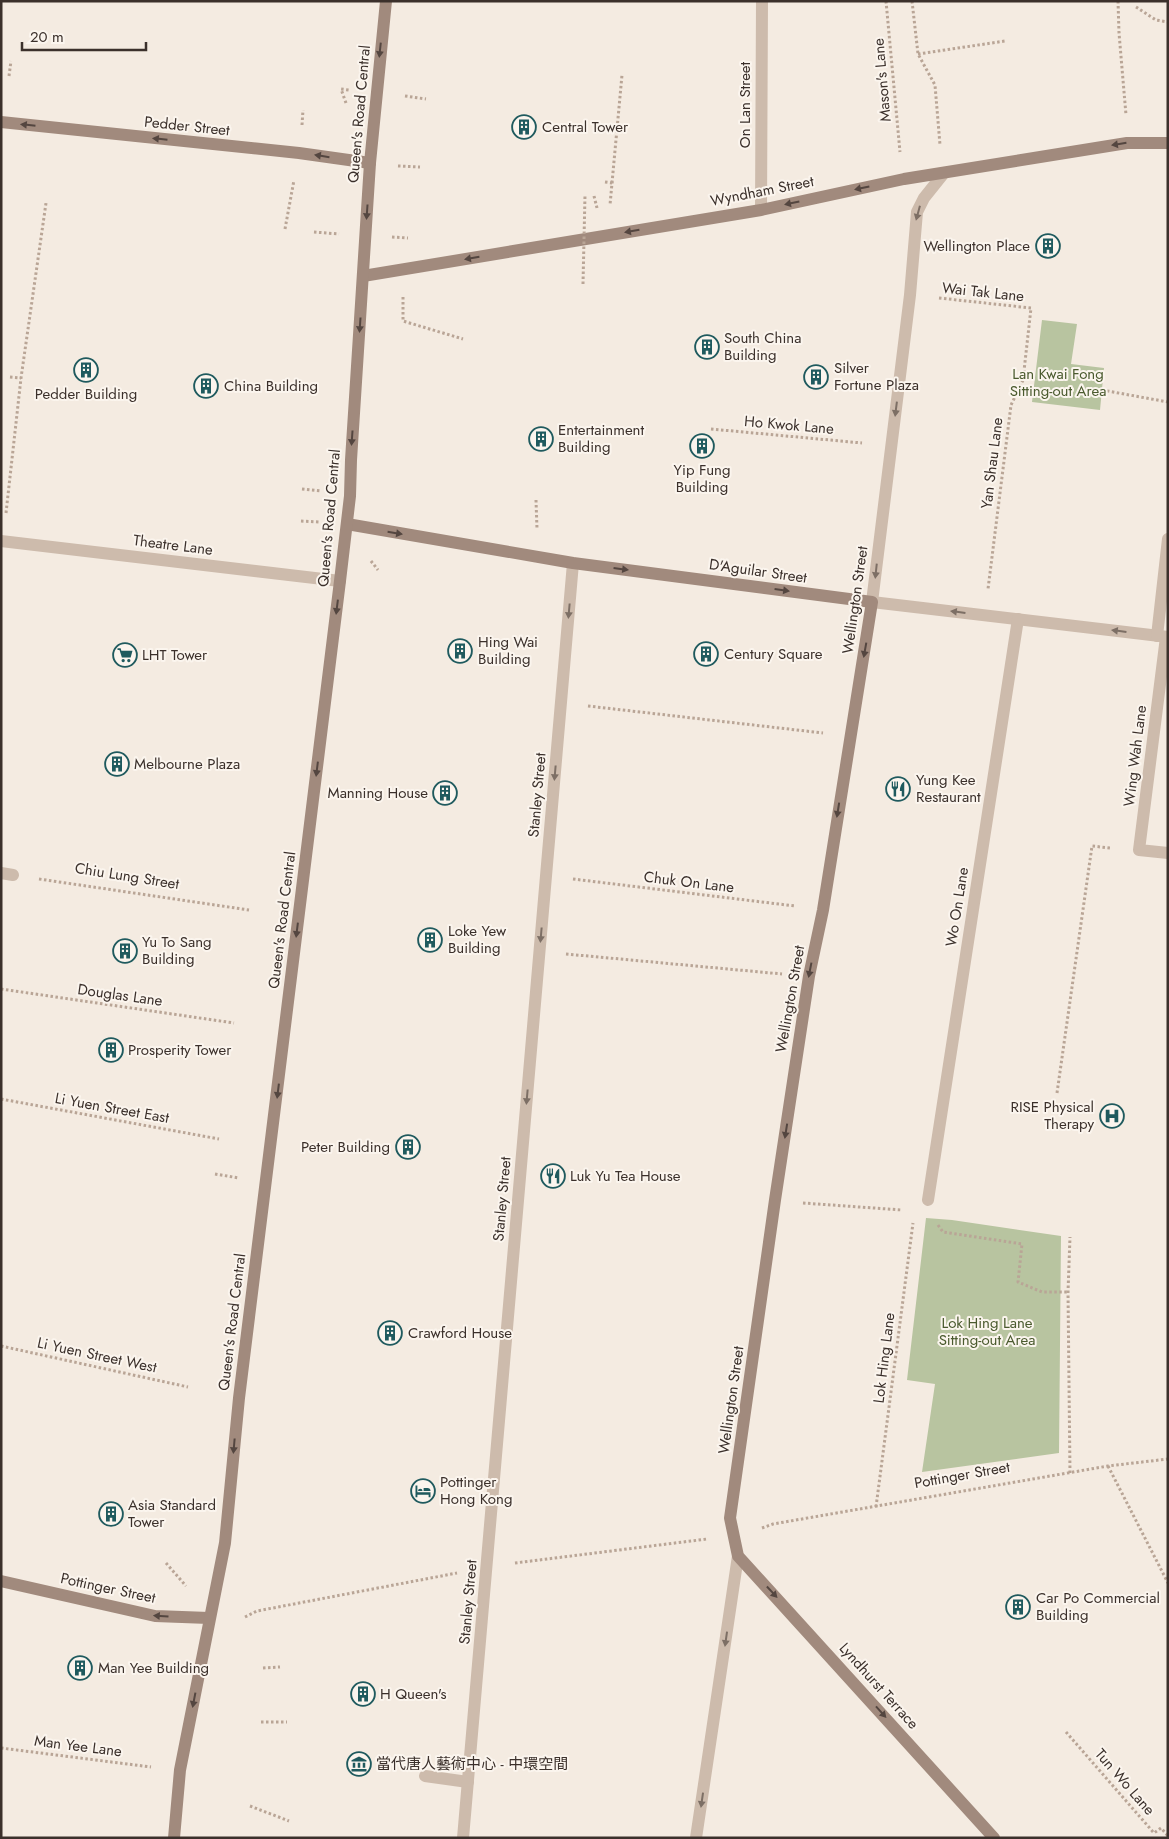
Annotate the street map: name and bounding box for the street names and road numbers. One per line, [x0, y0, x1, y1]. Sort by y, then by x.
street label: Mason's Lane [867, 37, 897, 123]
street label: Queen's Road Central [342, 44, 376, 184]
street label: On Lan Street [734, 61, 756, 148]
street label: Pedder Street [143, 111, 231, 141]
street label: Wyndham Street [708, 170, 816, 212]
street label: Wai Tak Lane [941, 277, 1025, 307]
street label: Ho Kwok Lane [743, 410, 835, 440]
street label: Yan Shau Lane [975, 416, 1009, 510]
street label: Queen's Road Central [312, 448, 346, 588]
street label: Theatre Lane [132, 529, 214, 561]
street label: Wellington Street [837, 544, 874, 655]
street label: D'Aguilar Street [708, 553, 809, 589]
street label: Wing Wah Lane [1118, 704, 1152, 808]
street label: Stanley Street [522, 751, 552, 838]
street label: Queen's Road Central [263, 850, 301, 990]
street label: Chiu Lung Street [73, 857, 181, 895]
street label: Wo On Lane [940, 865, 974, 948]
street label: Chuk On Lane [643, 866, 736, 898]
street label: Wellington Street [770, 943, 810, 1054]
street label: Douglas Lane [76, 978, 164, 1012]
street label: Li Yuen Street East [53, 1087, 171, 1129]
street label: Stanley Street [487, 1155, 517, 1242]
street label: Queen's Road Central [213, 1252, 251, 1392]
street label: Lok Hing Lane [868, 1311, 901, 1405]
street label: Li Yuen Street West [35, 1332, 159, 1378]
street label: Wellington Street [713, 1344, 750, 1455]
street label: Pottinger Street [912, 1456, 1012, 1494]
street label: Stanley Street [453, 1558, 483, 1645]
street label: Pottinger Street [58, 1567, 158, 1609]
street label: Lyndhurst Terrace [834, 1638, 924, 1734]
street label: Man Yee Lane [33, 1730, 123, 1762]
street label: Tun Wo Lane [1090, 1744, 1160, 1820]

